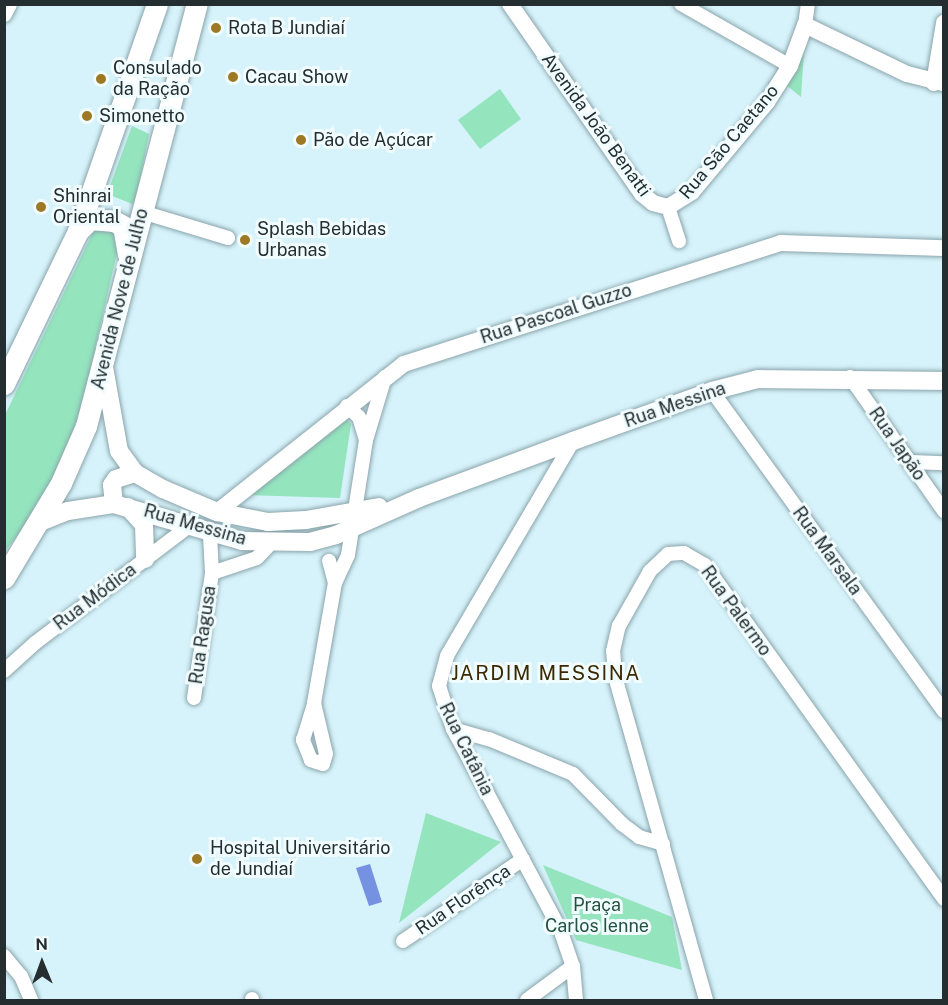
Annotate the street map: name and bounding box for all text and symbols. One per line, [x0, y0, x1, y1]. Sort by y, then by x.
place label: Rota B Jundiaí [228, 17, 345, 39]
marker: Rota B Jundiaí [209, 21, 223, 35]
street label: Avenida João Benatti [537, 49, 655, 201]
place label: Consulado da Ração [113, 58, 202, 100]
place label: Cacau Show [245, 66, 348, 88]
marker: Cacau Show [226, 70, 240, 84]
marker: Consulado da Ração [94, 72, 108, 86]
street label: Rua São Caetano [675, 80, 783, 204]
place label: Simonetto [99, 105, 185, 127]
marker: Simonetto [80, 109, 94, 123]
place label: Pão de Açúcar [313, 129, 433, 151]
marker: Pão de Açúcar [294, 133, 308, 147]
place label: Shinrai Oriental [53, 186, 120, 228]
marker: Shinrai Oriental [34, 200, 48, 214]
street label: Avenida Nove de Julho [87, 206, 153, 392]
place label: Splash Bebidas Urbanas [257, 219, 386, 262]
marker: Splash Bebidas Urbanas [238, 233, 252, 247]
street label: Rua Pascoal Guzzo [478, 279, 634, 349]
street label: Rua Messina [621, 378, 729, 432]
street label: Rua Japão [864, 403, 930, 485]
street label: Rua Messina [141, 500, 249, 550]
street label: Rua Marsala [788, 503, 866, 599]
street label: Rua Módica [49, 559, 141, 635]
street label: Rua Palermo [696, 562, 776, 660]
street label: Rua Ragusa [185, 584, 221, 686]
district label: JARDIM MESSINA [451, 661, 641, 685]
street label: Rua Catânia [434, 699, 498, 799]
place label: Hospital Universitário de Jundiaí [210, 838, 390, 880]
marker: Hospital Universitário de Jundiaí [188, 850, 206, 868]
street label: Rua Florênça [411, 860, 515, 940]
park label: Praça Carlos Ienne [545, 895, 649, 938]
north arrow [12, 933, 72, 993]
text: N [35, 935, 48, 954]

